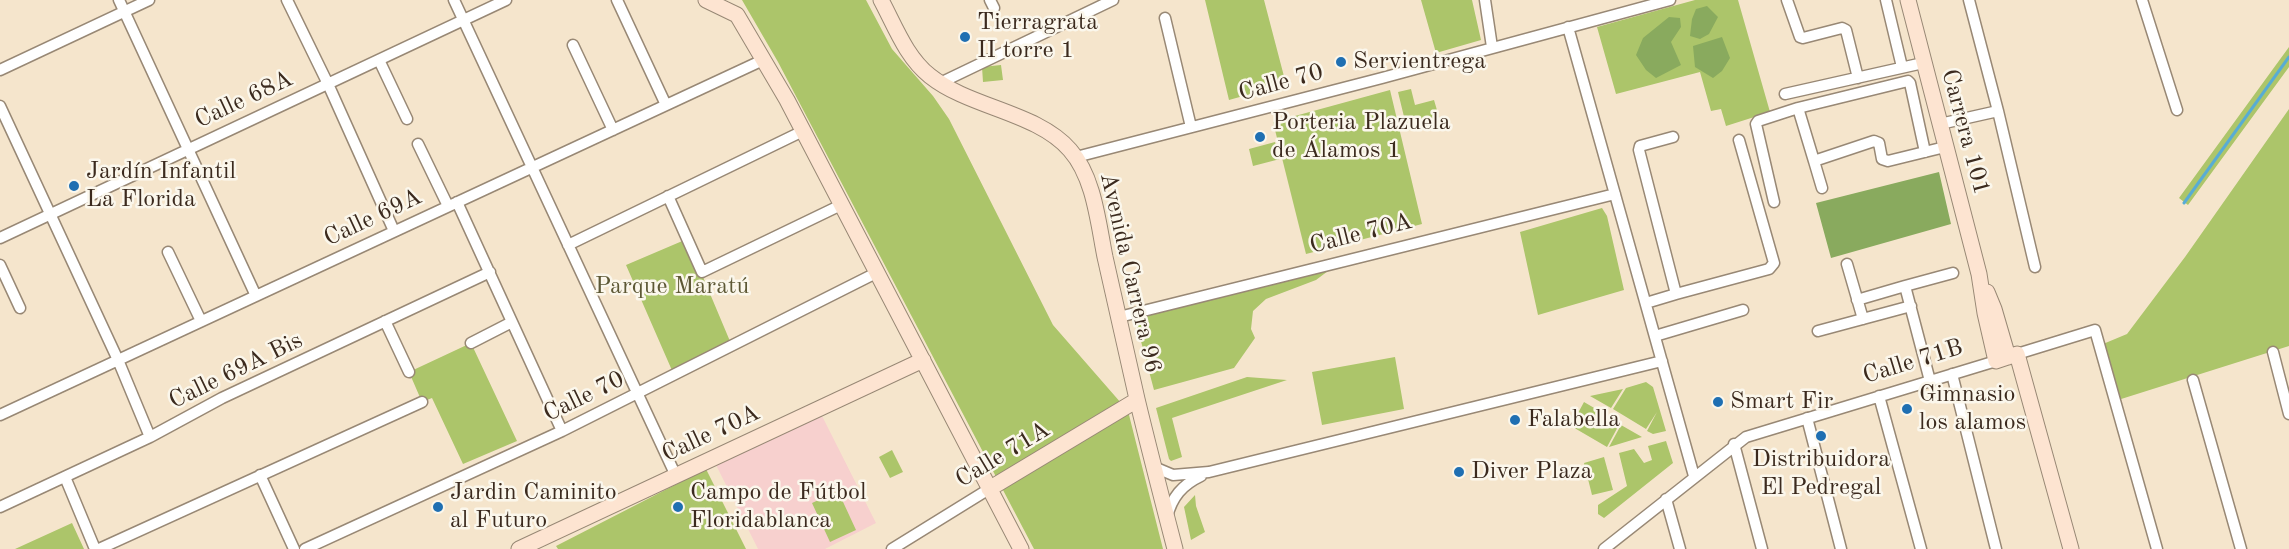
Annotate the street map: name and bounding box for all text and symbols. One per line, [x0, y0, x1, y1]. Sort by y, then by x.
place label: Tierragrata II torre 1 [977, 9, 1098, 65]
marker: Tierragrata II torre 1 [958, 30, 972, 44]
place label: Servientrega [1353, 48, 1486, 76]
marker: Servientrega [1334, 55, 1348, 69]
street label: Calle 70 [1235, 58, 1327, 108]
street label: Calle 68A [190, 65, 298, 135]
street label: Carrera 101 [1934, 66, 1996, 198]
place label: Porteria Plazuela de Álamos 1 [1272, 109, 1451, 165]
marker: Porteria Plazuela de Álamos 1 [1253, 130, 1267, 144]
place label: Jardín Infantil La Florida [86, 158, 236, 214]
street label: Avenida Carrera 96 [1093, 170, 1167, 376]
marker: Jardín Infantil La Florida [67, 179, 81, 193]
street label: Calle 69A [319, 183, 427, 253]
street label: Calle 70A [1307, 207, 1415, 261]
park label: Parque Maratú [595, 273, 749, 301]
street label: Calle 69A Bis [165, 326, 307, 416]
street label: Calle 71B [1860, 333, 1966, 391]
street label: Calle 70 [539, 365, 629, 429]
place label: Gimnasio los alamos [1919, 381, 2026, 437]
place label: Smart Fir [1730, 388, 1833, 416]
marker: Smart Fir [1711, 395, 1725, 409]
street label: Calle 70A [657, 399, 765, 469]
marker: Gimnasio los alamos [1900, 402, 1914, 416]
place label: Falabella [1527, 406, 1620, 434]
marker: Falabella [1508, 413, 1522, 427]
street label: Calle 71A [951, 416, 1055, 494]
marker: Distribuidora El Pedregal [1814, 429, 1828, 443]
place label: Distribuidora El Pedregal [1752, 446, 1890, 502]
place label: Diver Plaza [1471, 458, 1592, 486]
marker: Diver Plaza [1452, 465, 1466, 479]
place label: Jardin Caminito al Futuro [450, 479, 617, 535]
place label: Campo de Fútbol Floridablanca [690, 479, 866, 535]
marker: Jardin Caminito al Futuro [431, 500, 445, 514]
marker: Campo de Fútbol Floridablanca [671, 500, 685, 514]

